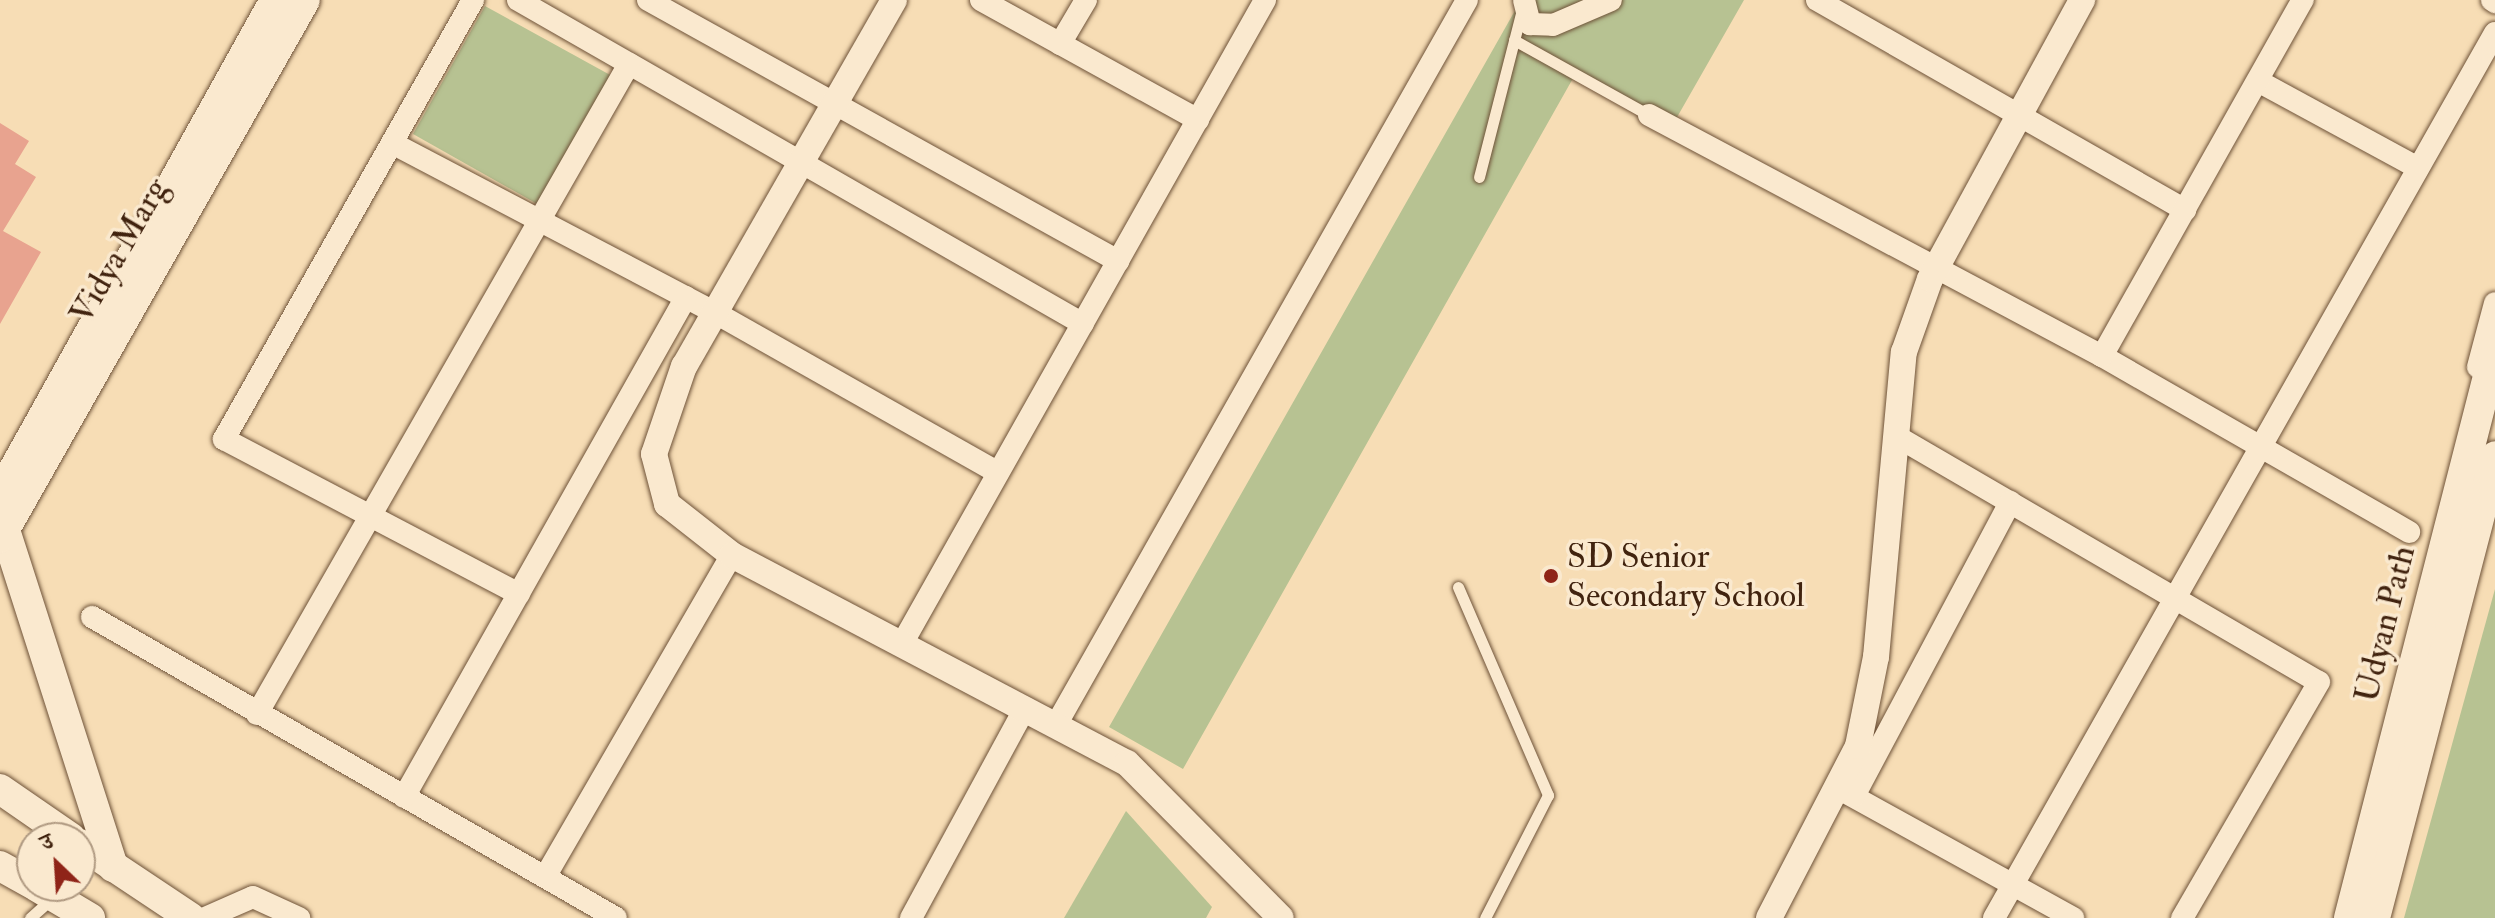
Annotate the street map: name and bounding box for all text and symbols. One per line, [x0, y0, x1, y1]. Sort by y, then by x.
street label: Vidya Marg [61, 171, 177, 331]
place label: SD Senior Secondary School [1567, 536, 1805, 616]
street label: Udyan Path [2346, 542, 2424, 706]
marker: SD Senior Secondary School [1542, 567, 1560, 585]
north arrow [16, 822, 96, 902]
text: उ [36, 827, 58, 857]

